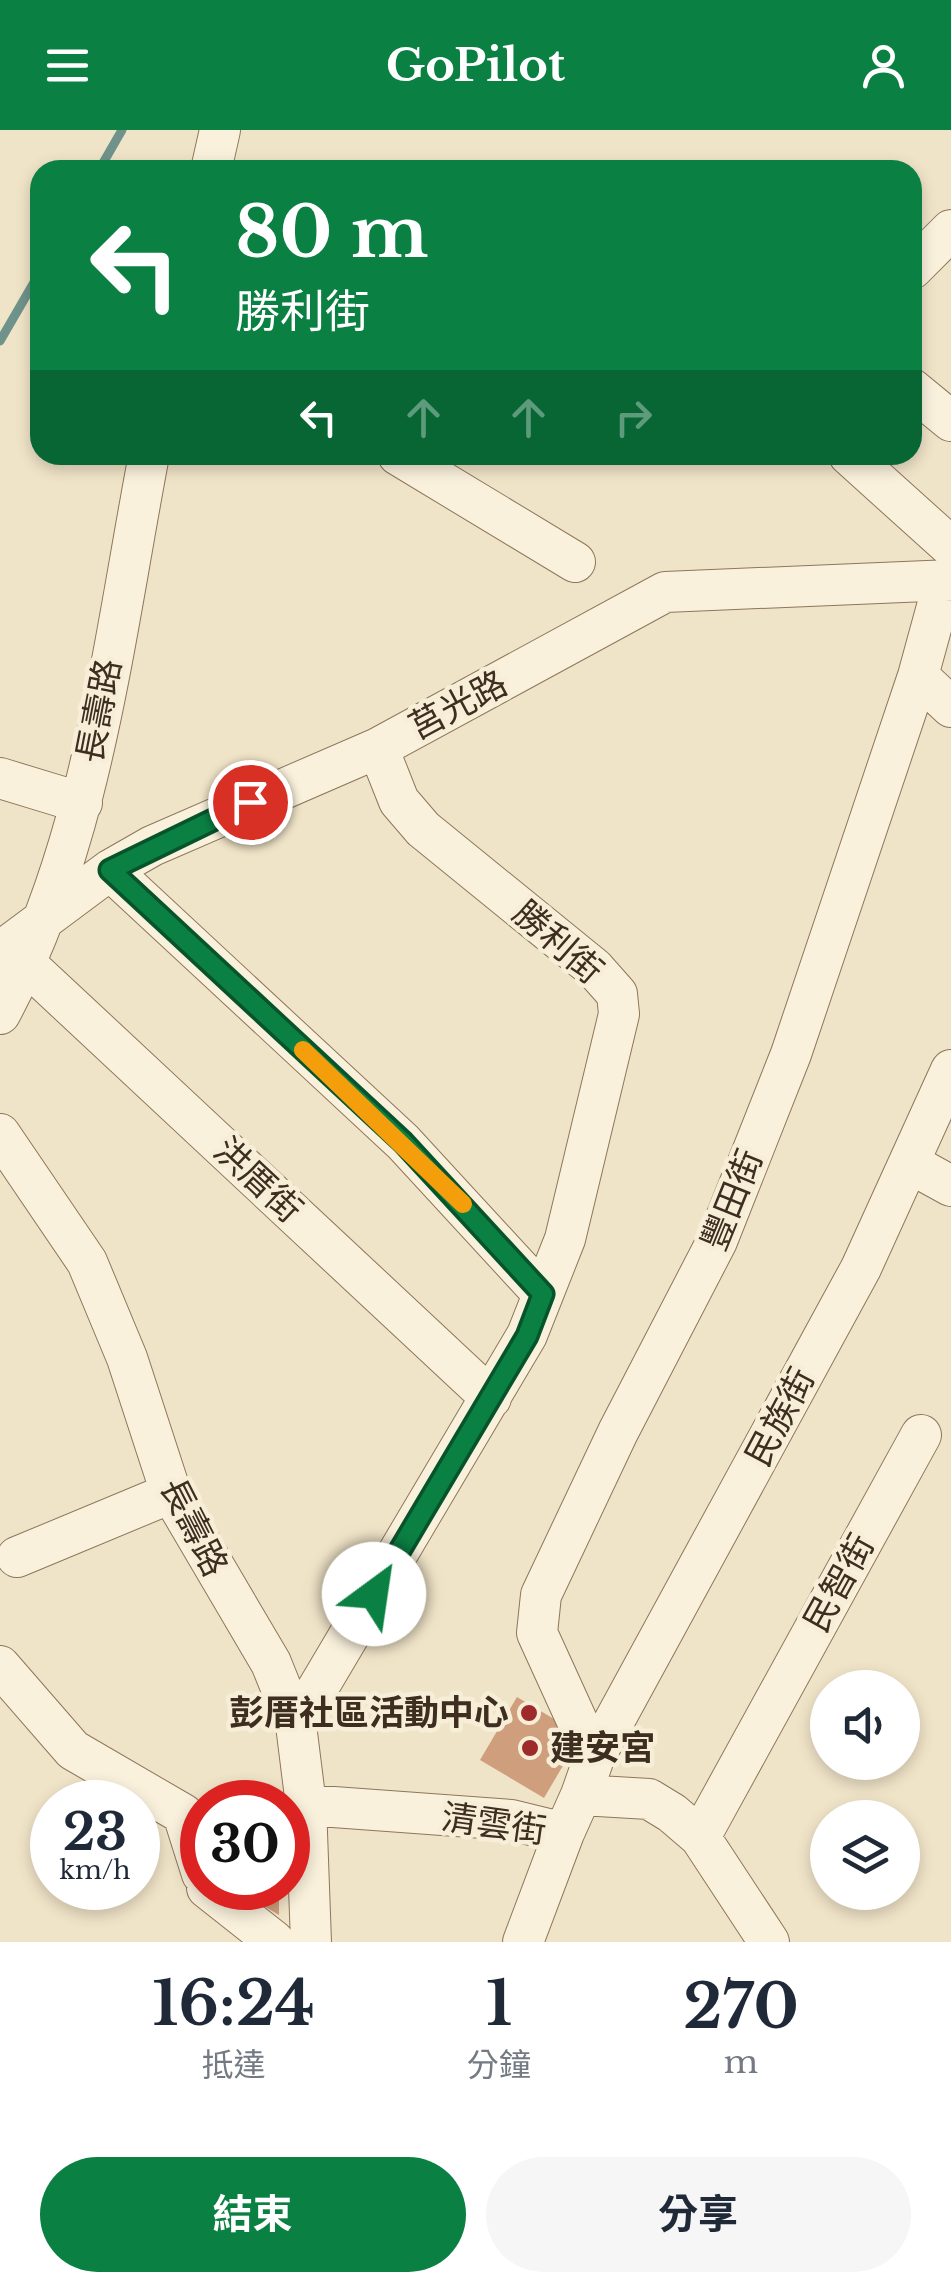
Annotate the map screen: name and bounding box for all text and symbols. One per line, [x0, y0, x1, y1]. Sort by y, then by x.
text: GoPilot [386, 37, 565, 93]
icon: menu [40, 38, 95, 93]
icon: person [856, 38, 911, 93]
text: 80 m [235, 189, 428, 276]
icon: left [70, 200, 200, 330]
text: 勝利街 [235, 283, 370, 339]
icon: left [291, 390, 346, 445]
icon: ahead [396, 390, 451, 445]
icon: ahead [501, 390, 556, 445]
icon: right [606, 390, 661, 445]
street label: 長壽路 [67, 655, 130, 767]
street label: 莒光路 [401, 661, 514, 748]
pin [208, 760, 293, 845]
icon: arrive [223, 775, 278, 830]
street label: 勝利街 [505, 891, 612, 992]
street label: 洪厝街 [205, 1128, 311, 1231]
street label: 豐田街 [692, 1143, 771, 1257]
street label: 民族街 [736, 1360, 823, 1473]
street label: 長壽路 [151, 1470, 237, 1583]
street label: 民智街 [794, 1526, 883, 1639]
position arrow [322, 1542, 426, 1646]
map controls [810, 1670, 920, 1910]
button: sound [810, 1670, 920, 1780]
place label: 彭厝社區活動中心 [229, 1691, 509, 1734]
marker: 彭厝社區活動中心 [518, 1702, 540, 1724]
place label: 建安宮 [550, 1726, 655, 1769]
marker: 建安宮 [519, 1737, 541, 1759]
speed limit sign: 30 [180, 1780, 310, 1910]
street label: 清雲街 [439, 1795, 549, 1852]
button: layers [810, 1800, 920, 1910]
text: 23 [63, 1801, 127, 1864]
text: km/h [60, 1855, 130, 1886]
text: 16:24 [152, 1967, 315, 2041]
text: 1 [486, 1967, 512, 2041]
text: 270 [683, 1970, 799, 2044]
text: m [724, 2042, 758, 2082]
text: 抵達 [202, 2045, 266, 2085]
text: 分鐘 [467, 2045, 531, 2085]
button: 結束 [40, 2157, 466, 2272]
button: 分享 [486, 2157, 911, 2272]

